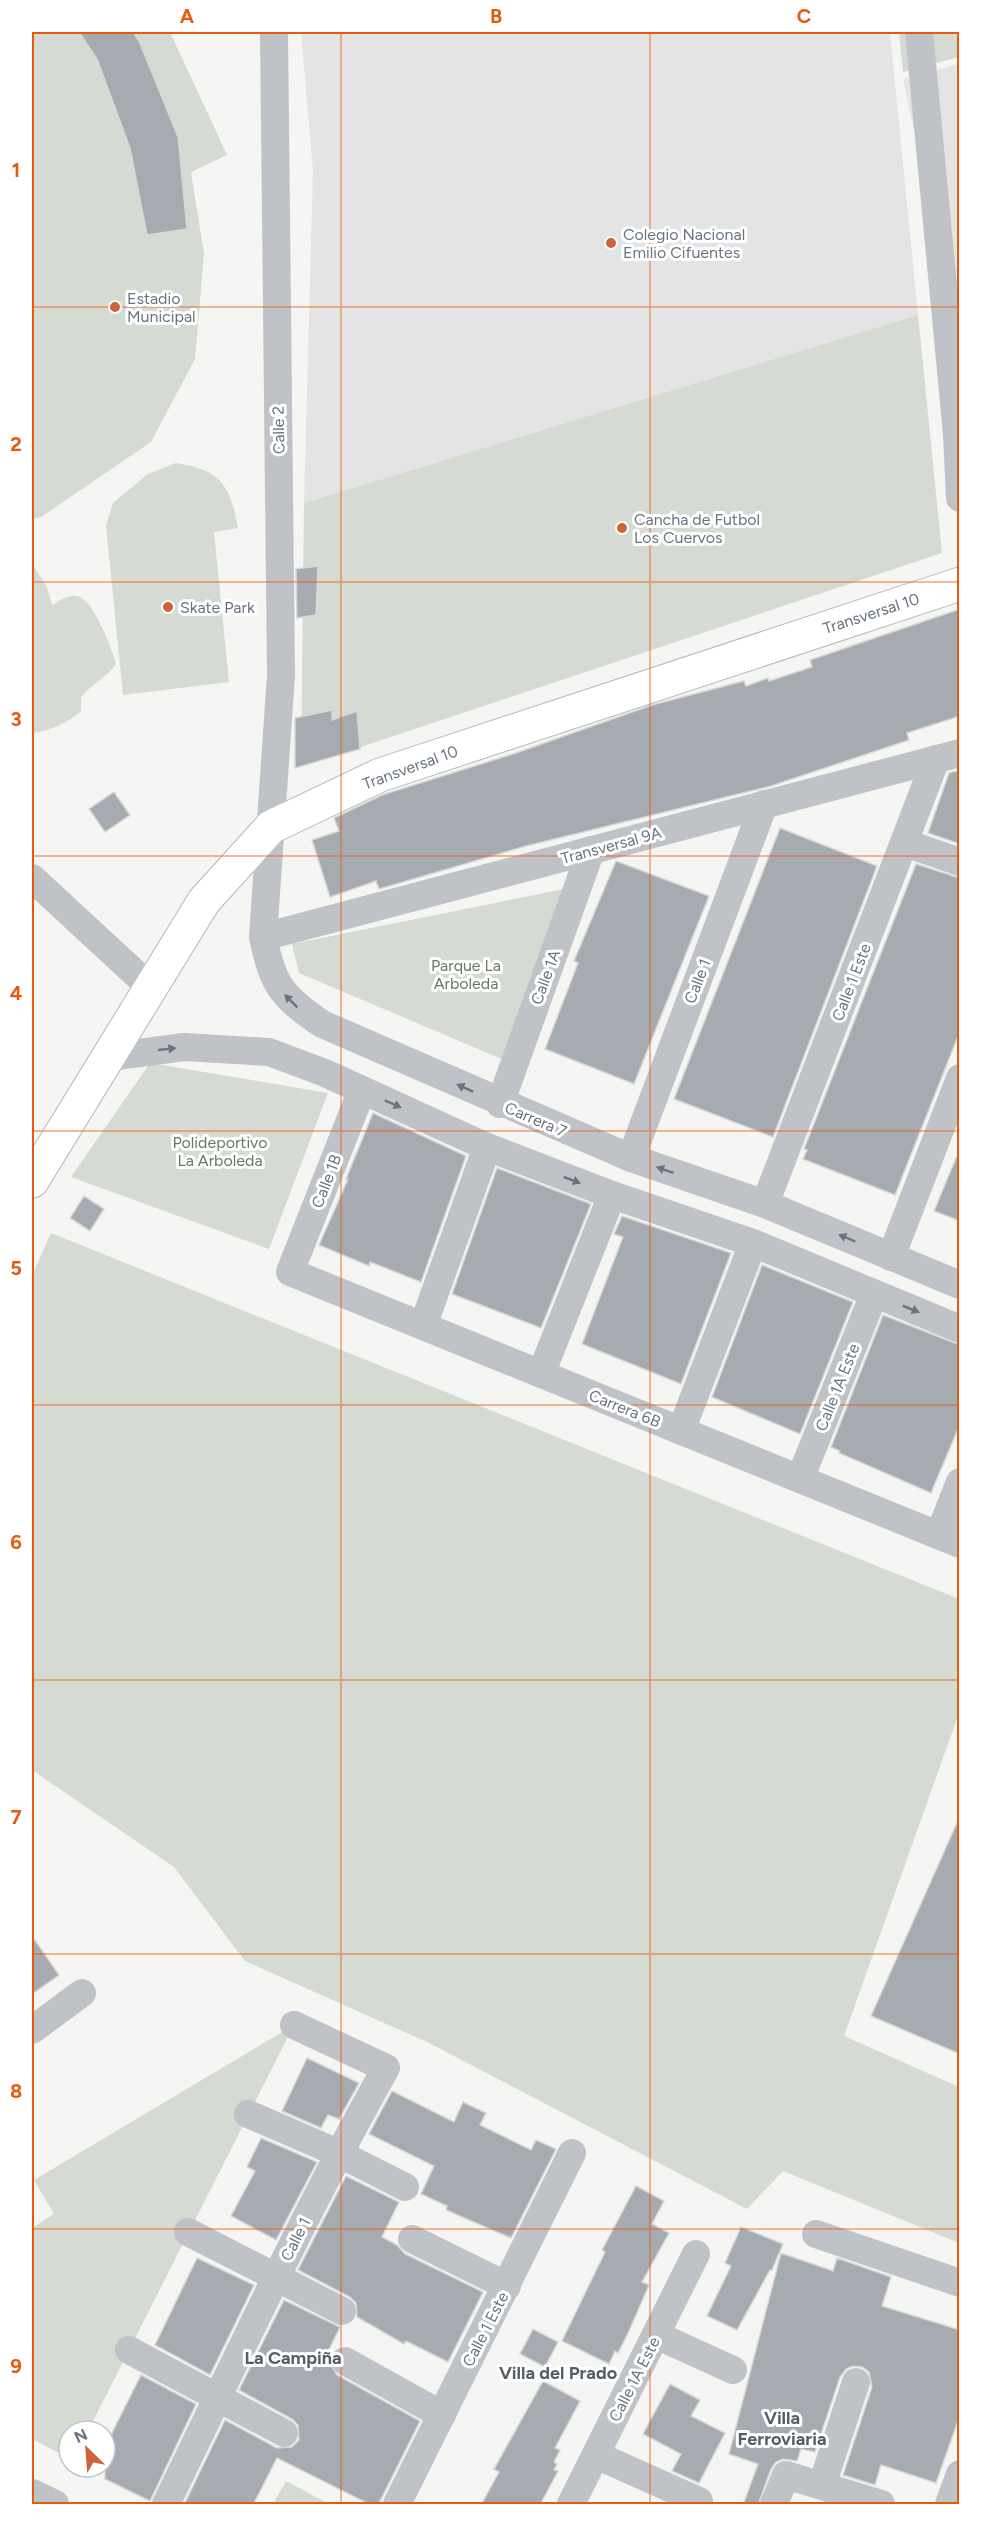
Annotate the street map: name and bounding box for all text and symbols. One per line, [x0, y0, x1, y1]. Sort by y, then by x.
text: A [180, 4, 195, 28]
text: B [490, 4, 502, 28]
text: C [797, 4, 811, 28]
text: 1 [12, 158, 20, 182]
place label: Colegio Nacional Emilio Cifuentes [623, 225, 745, 262]
marker: Colegio Nacional Emilio Cifuentes [604, 236, 618, 250]
place label: Estadio Municipal [127, 289, 196, 326]
marker: Estadio Municipal [108, 300, 122, 314]
street label: Calle 2 [269, 406, 288, 454]
text: 2 [10, 432, 22, 456]
place label: Cancha de Futbol Los Cuervos [634, 510, 760, 547]
marker: Cancha de Futbol Los Cuervos [615, 521, 629, 535]
street label: Transversal 10 [821, 589, 922, 638]
place label: Skate Park [180, 598, 255, 617]
marker: Skate Park [161, 600, 175, 614]
text: 3 [10, 707, 22, 731]
street label: Transversal 10 [360, 741, 461, 794]
street label: Transversal 9A [559, 823, 664, 868]
street label: Calle 1 Este [828, 940, 875, 1024]
street label: Calle 1A [527, 947, 564, 1007]
park label: Parque La Arboleda [431, 956, 501, 993]
street label: Calle 1 [680, 956, 715, 1006]
text: 4 [10, 981, 23, 1005]
one-way arrow [285, 995, 299, 1009]
one-way arrow [157, 1044, 176, 1054]
one-way arrow [456, 1083, 474, 1092]
street label: Carrera 7 [502, 1098, 570, 1141]
one-way arrow [384, 1099, 402, 1109]
park label: Polideportivo La Arboleda [172, 1133, 268, 1170]
street label: Calle 1B [308, 1152, 345, 1211]
one-way arrow [656, 1164, 674, 1174]
one-way arrow [564, 1175, 582, 1185]
one-way arrow [838, 1233, 856, 1243]
text: 5 [10, 1256, 22, 1280]
one-way arrow [903, 1304, 921, 1314]
street label: Calle 1A Este [811, 1341, 864, 1434]
street label: Carrera 6B [586, 1385, 664, 1432]
text: 6 [10, 1530, 22, 1554]
text: 7 [10, 1805, 22, 1829]
text: 8 [10, 2079, 22, 2103]
street label: Calle 1 [277, 2214, 314, 2264]
street label: Calle 1 Este [458, 2288, 513, 2370]
street label: Calle 1A Este [605, 2333, 664, 2425]
district label: La Campiña [244, 2347, 342, 2369]
text: 9 [10, 2354, 22, 2378]
district label: Villa del Prado [499, 2362, 617, 2384]
district label: Villa Ferroviaria [738, 2407, 826, 2450]
north arrow [57, 2419, 117, 2479]
text: N [71, 2425, 90, 2447]

